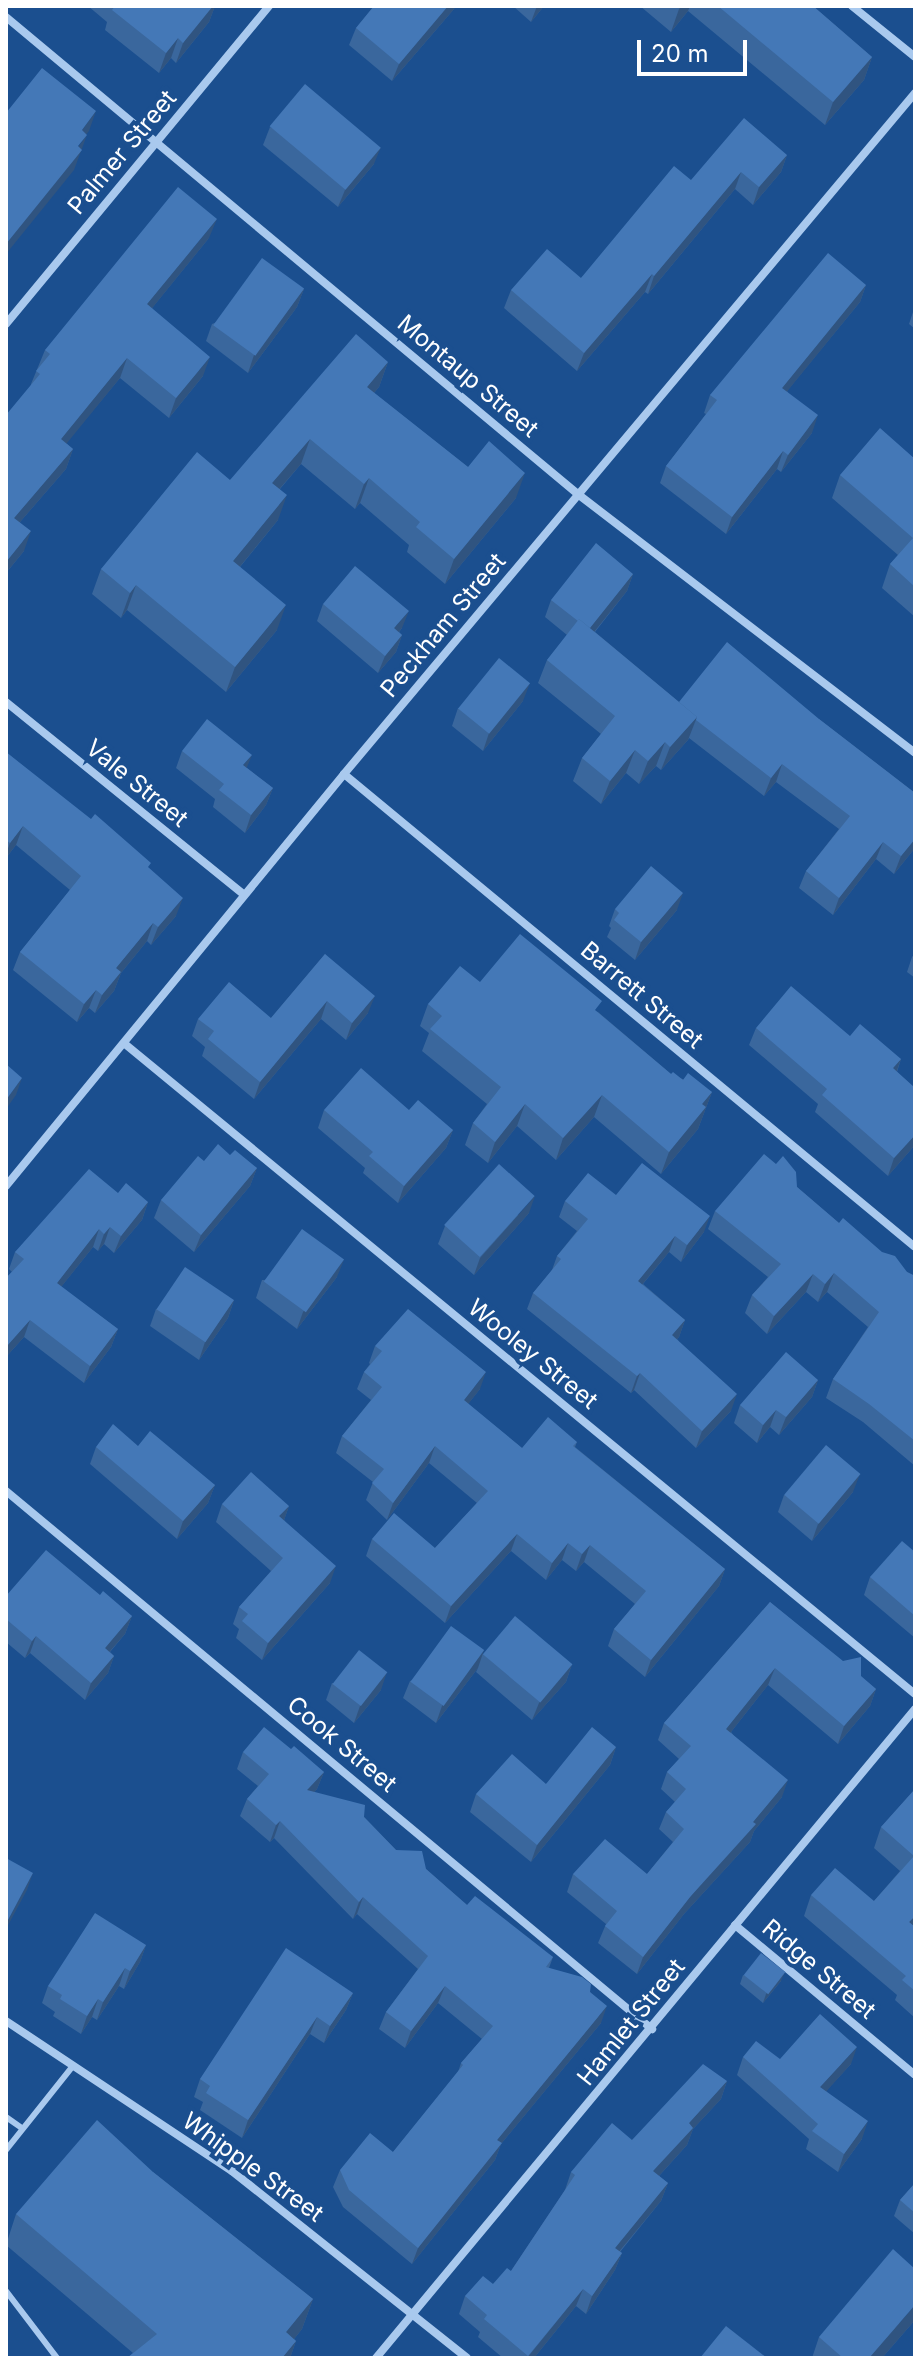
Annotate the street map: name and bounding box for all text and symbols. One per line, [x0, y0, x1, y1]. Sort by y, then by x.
scale bar [641, 24, 751, 74]
text: 20 m [651, 39, 709, 68]
street label: Palmer Street [62, 84, 182, 220]
street label: Montaup Street [392, 309, 544, 443]
street label: Peckham Street [374, 547, 512, 703]
street label: Vale Street [80, 733, 194, 833]
street label: Barrett Street [575, 936, 709, 1054]
street label: Wooley Street [462, 1293, 604, 1415]
street label: Cook Street [281, 1690, 403, 1798]
street label: Ridge Street [756, 1913, 882, 2025]
street label: Hamlet Street [571, 1953, 691, 2091]
street label: Whipple Street [177, 2106, 329, 2228]

